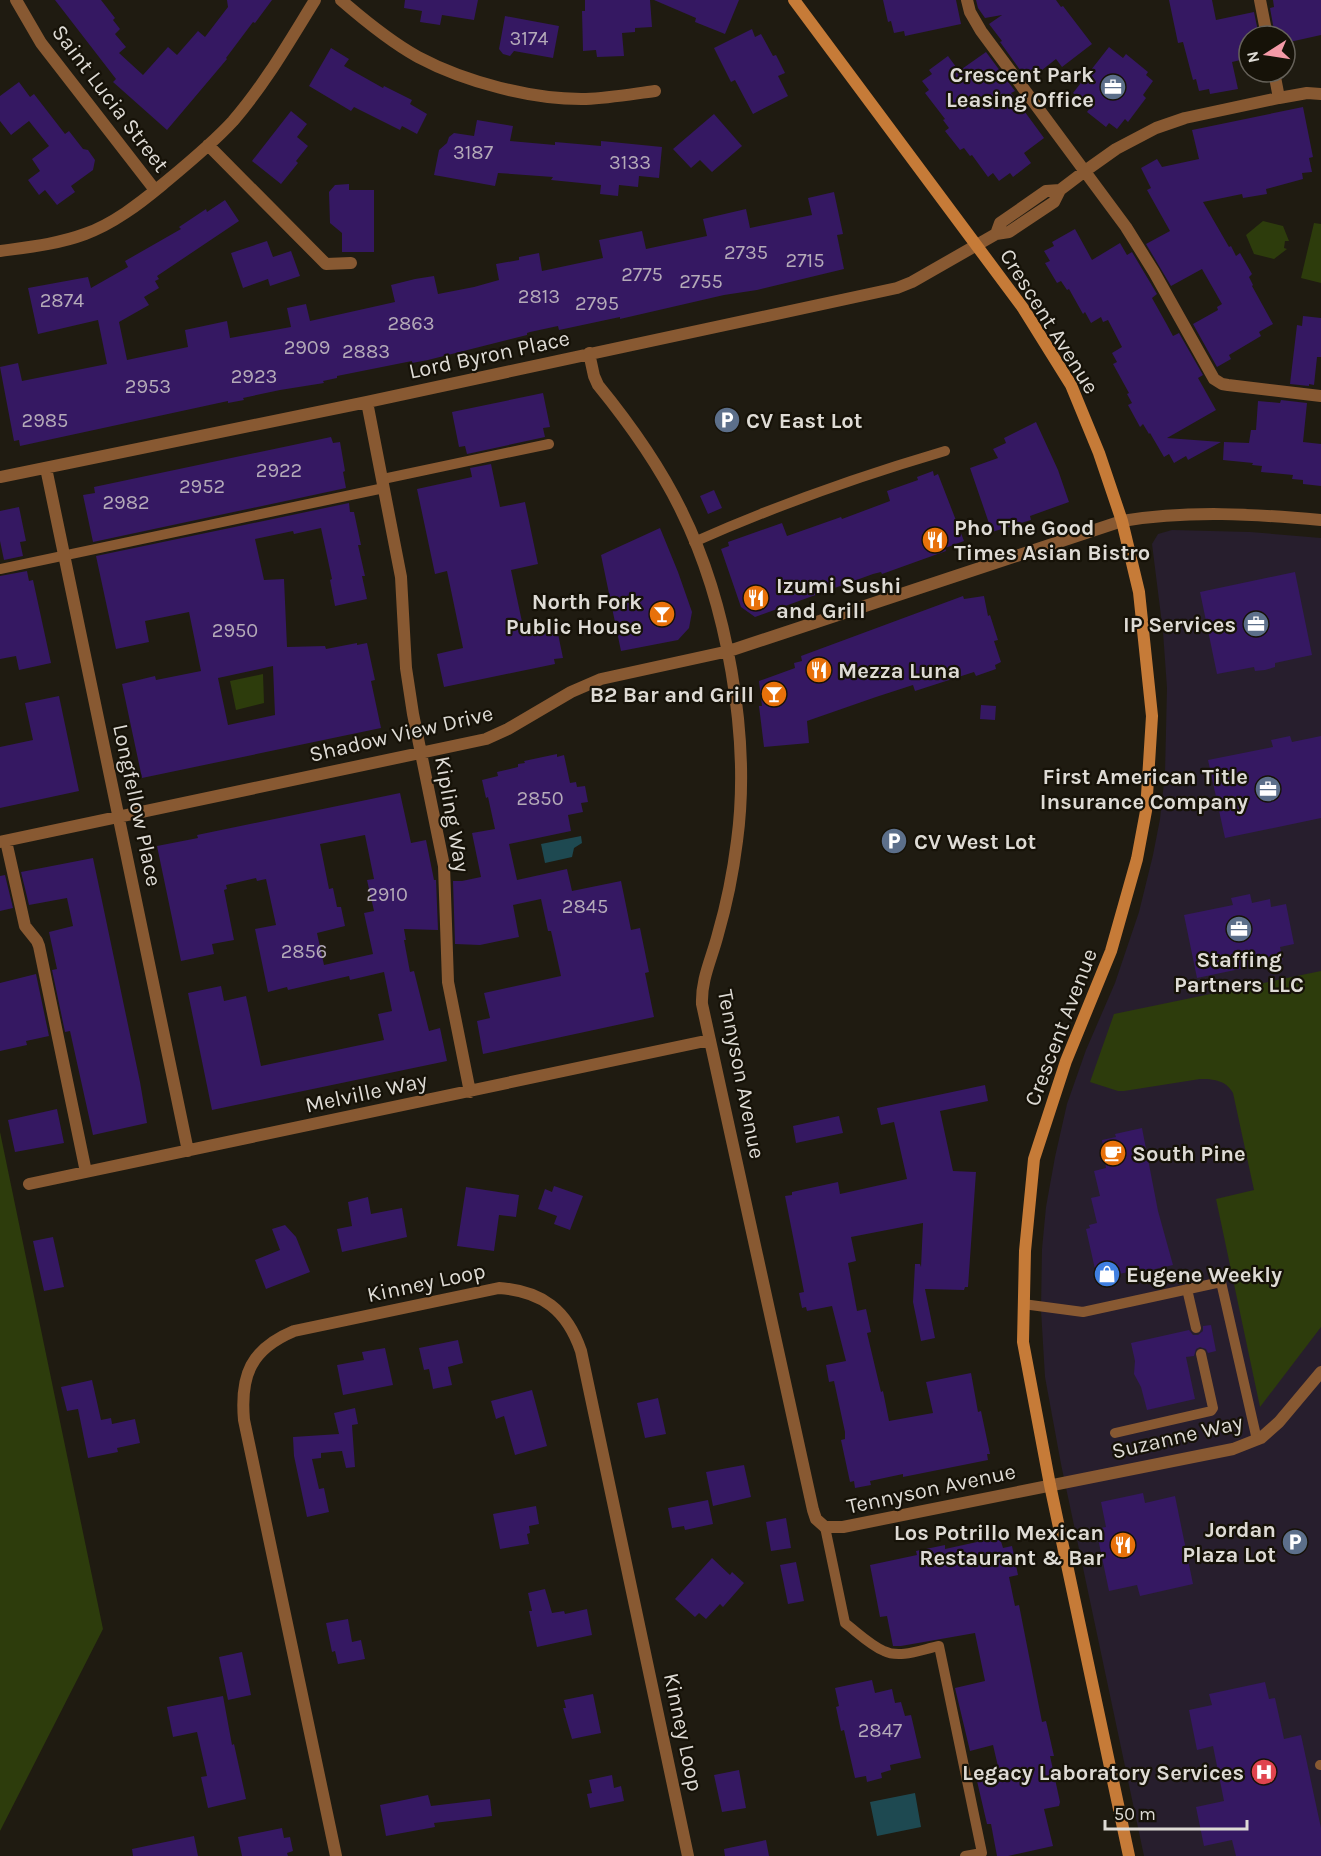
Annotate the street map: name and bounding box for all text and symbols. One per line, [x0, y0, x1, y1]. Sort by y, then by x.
street label: Saint Lucia Street [46, 20, 174, 177]
north arrow [1237, 24, 1297, 84]
house number: 3174 [510, 27, 548, 50]
text: N [1242, 49, 1263, 65]
place label: Crescent Park Leasing Office [946, 62, 1094, 113]
office icon: Crescent Park Leasing Office [1098, 72, 1128, 102]
house number: 3187 [453, 141, 494, 164]
house number: 3133 [609, 151, 651, 174]
house number: 2735 [724, 241, 768, 264]
street label: Crescent Avenue [994, 244, 1104, 399]
house number: 2715 [786, 249, 824, 272]
house number: 2775 [621, 263, 663, 286]
house number: 2755 [679, 270, 723, 293]
house number: 2813 [518, 285, 560, 308]
house number: 2874 [40, 289, 84, 312]
house number: 2795 [575, 292, 619, 315]
house number: 2863 [387, 312, 435, 335]
street label: Lord Byron Place [406, 325, 572, 385]
house number: 2909 [284, 336, 330, 359]
house number: 2883 [342, 340, 390, 363]
house number: 2923 [231, 365, 277, 388]
house number: 2953 [125, 375, 171, 398]
parking icon: CV East Lot [712, 405, 742, 435]
place label: CV East Lot [746, 408, 863, 434]
house number: 2985 [22, 409, 68, 432]
house number: 2922 [256, 459, 302, 482]
house number: 2952 [179, 475, 225, 498]
house number: 2982 [102, 491, 150, 514]
place label: Pho The Good Times Asian Bistro [954, 515, 1150, 566]
restaurant icon: Pho The Good Times Asian Bistro [920, 525, 950, 555]
place label: Izumi Sushi and Grill [776, 573, 901, 624]
restaurant icon: Izumi Sushi and Grill [741, 583, 771, 613]
place label: North Fork Public House [506, 589, 642, 640]
bar icon: North Fork Public House [647, 599, 677, 629]
office icon: IP Services [1241, 609, 1271, 639]
place label: IP Services [1123, 612, 1236, 638]
house number: 2950 [212, 619, 258, 642]
restaurant icon: Mezza Luna [804, 655, 834, 685]
place label: Mezza Luna [838, 658, 960, 684]
bar icon: B2 Bar and Grill [759, 679, 789, 709]
place label: B2 Bar and Grill [590, 682, 754, 708]
street label: Shadow View Drive [307, 700, 496, 768]
street label: Longfellow Place [107, 722, 167, 889]
street label: Kipling Way [429, 754, 475, 874]
place label: First American Title Insurance Company [1040, 764, 1248, 815]
office icon: First American Title Insurance Company [1253, 774, 1283, 804]
house number: 2850 [516, 787, 564, 810]
parking icon: CV West Lot [879, 826, 909, 856]
place label: CV West Lot [914, 829, 1037, 855]
house number: 2910 [366, 883, 408, 906]
house number: 2845 [562, 895, 608, 918]
office icon: Staffing Partners LLC [1224, 914, 1254, 944]
house number: 2856 [281, 940, 327, 963]
street label: Crescent Avenue [1019, 945, 1103, 1110]
place label: Staffing Partners LLC [1174, 947, 1304, 998]
street label: Tennyson Avenue [712, 987, 770, 1161]
street label: Melville Way [303, 1067, 429, 1119]
cafe icon: South Pine [1098, 1138, 1128, 1168]
place label: South Pine [1132, 1141, 1246, 1167]
street label: Kinney Loop [365, 1258, 488, 1308]
shop icon: Eugene Weekly [1092, 1259, 1122, 1289]
place label: Eugene Weekly [1126, 1262, 1282, 1288]
street label: Suzanne Way [1109, 1409, 1245, 1465]
street label: Tennyson Avenue [844, 1458, 1018, 1520]
place label: Jordan Plaza Lot [1182, 1517, 1276, 1568]
place label: Los Potrillo Mexican Restaurant & Bar [894, 1520, 1104, 1571]
parking icon: Jordan Plaza Lot [1280, 1527, 1310, 1557]
restaurant icon: Los Potrillo Mexican Restaurant & Bar [1108, 1530, 1138, 1560]
street label: Kinney Loop [658, 1671, 708, 1794]
house number: 2847 [858, 1719, 903, 1742]
hospital icon: Legacy Laboratory Services [1249, 1757, 1279, 1787]
place label: Legacy Laboratory Services [962, 1760, 1244, 1786]
scale bar [1105, 1793, 1248, 1831]
text: 50 m [1114, 1803, 1156, 1825]

